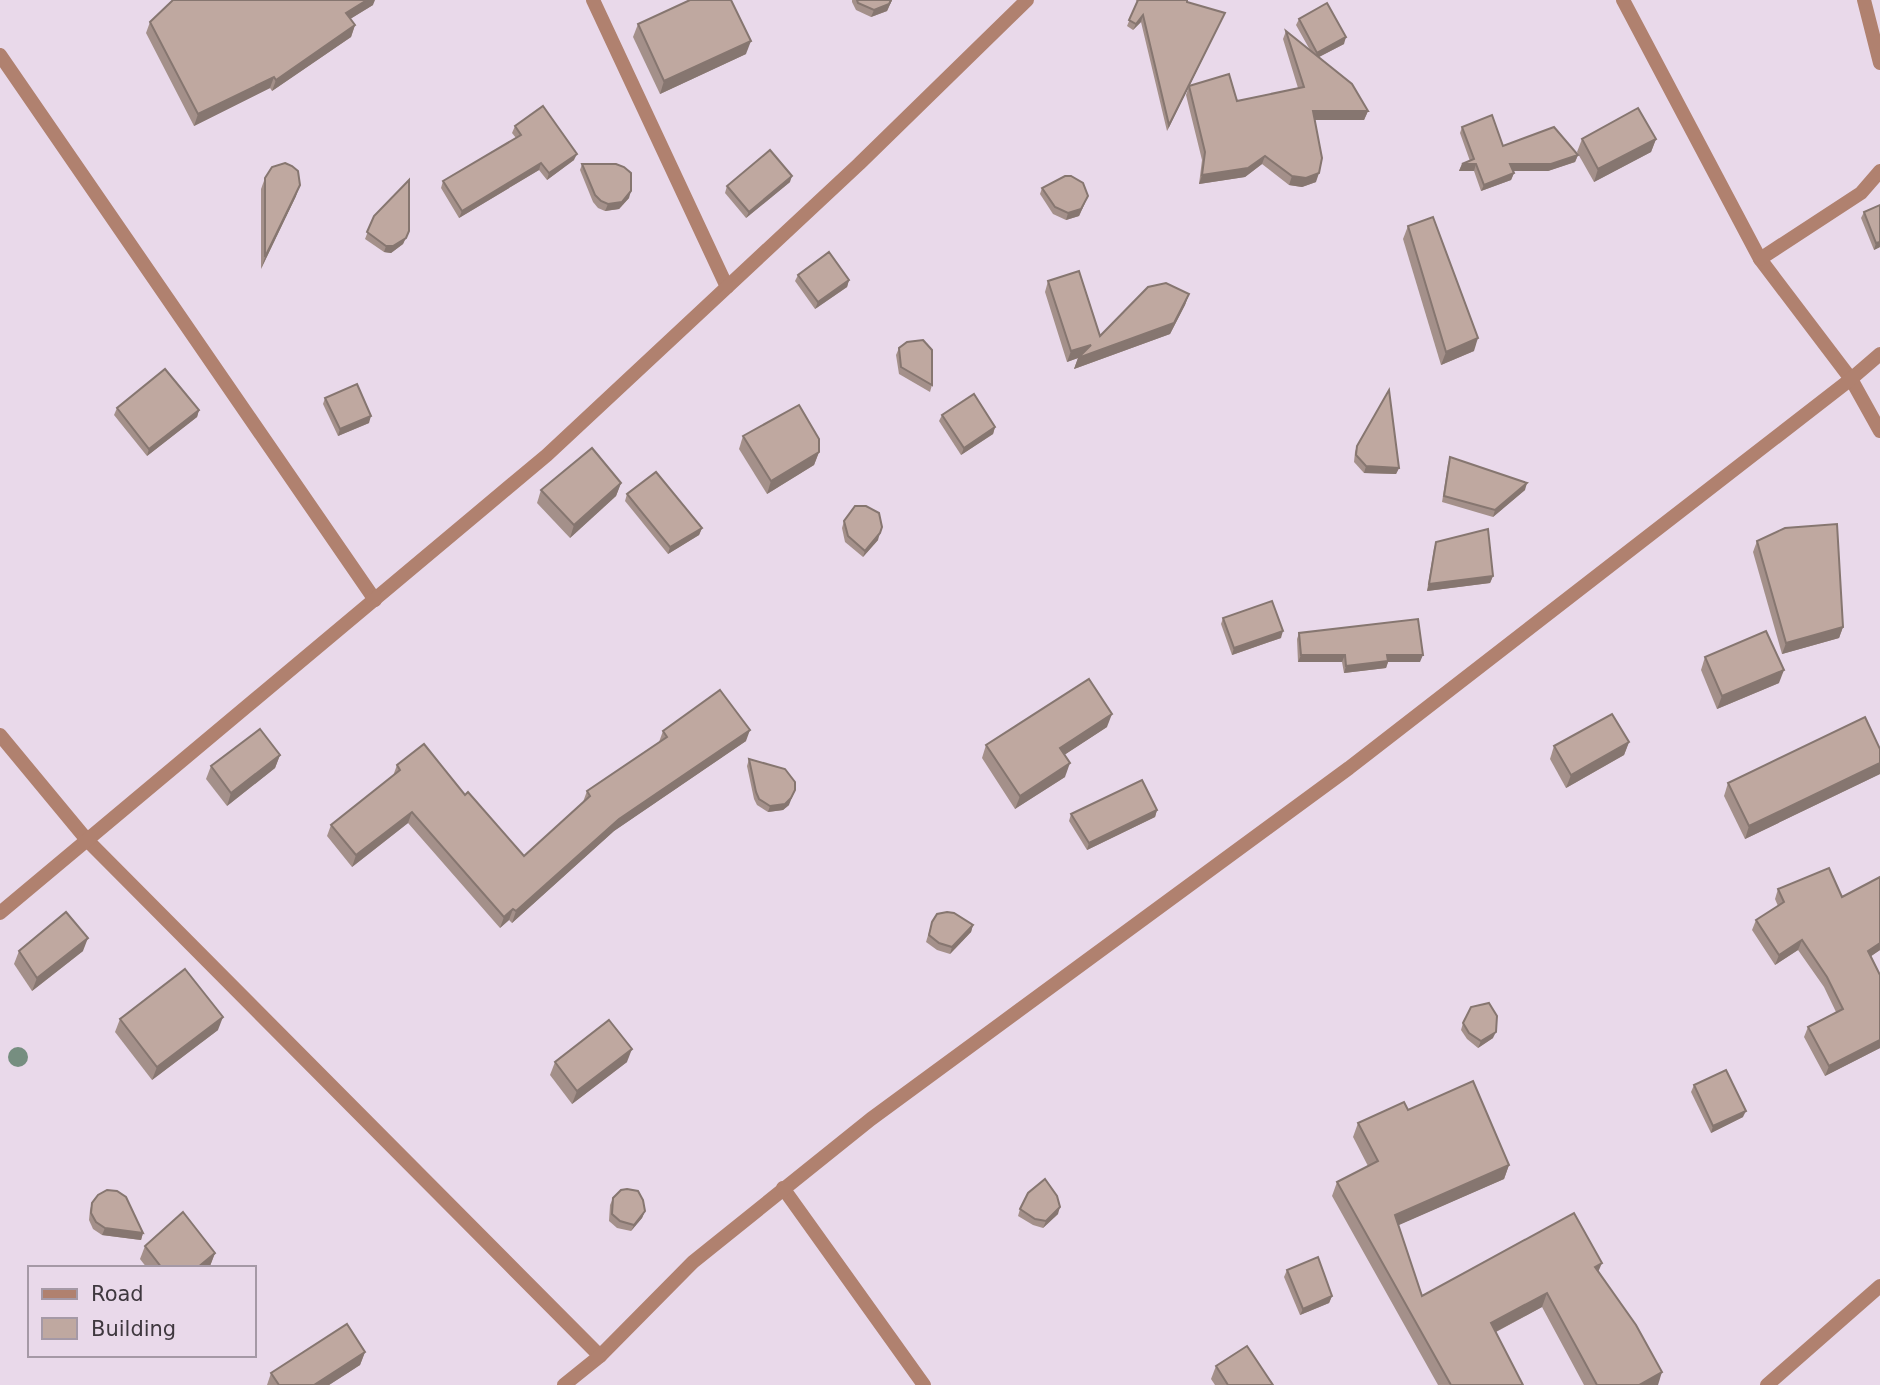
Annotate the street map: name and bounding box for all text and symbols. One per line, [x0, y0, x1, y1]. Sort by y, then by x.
legend [28, 1266, 256, 1357]
text: Road [91, 1282, 144, 1306]
text: Building [91, 1317, 176, 1341]

